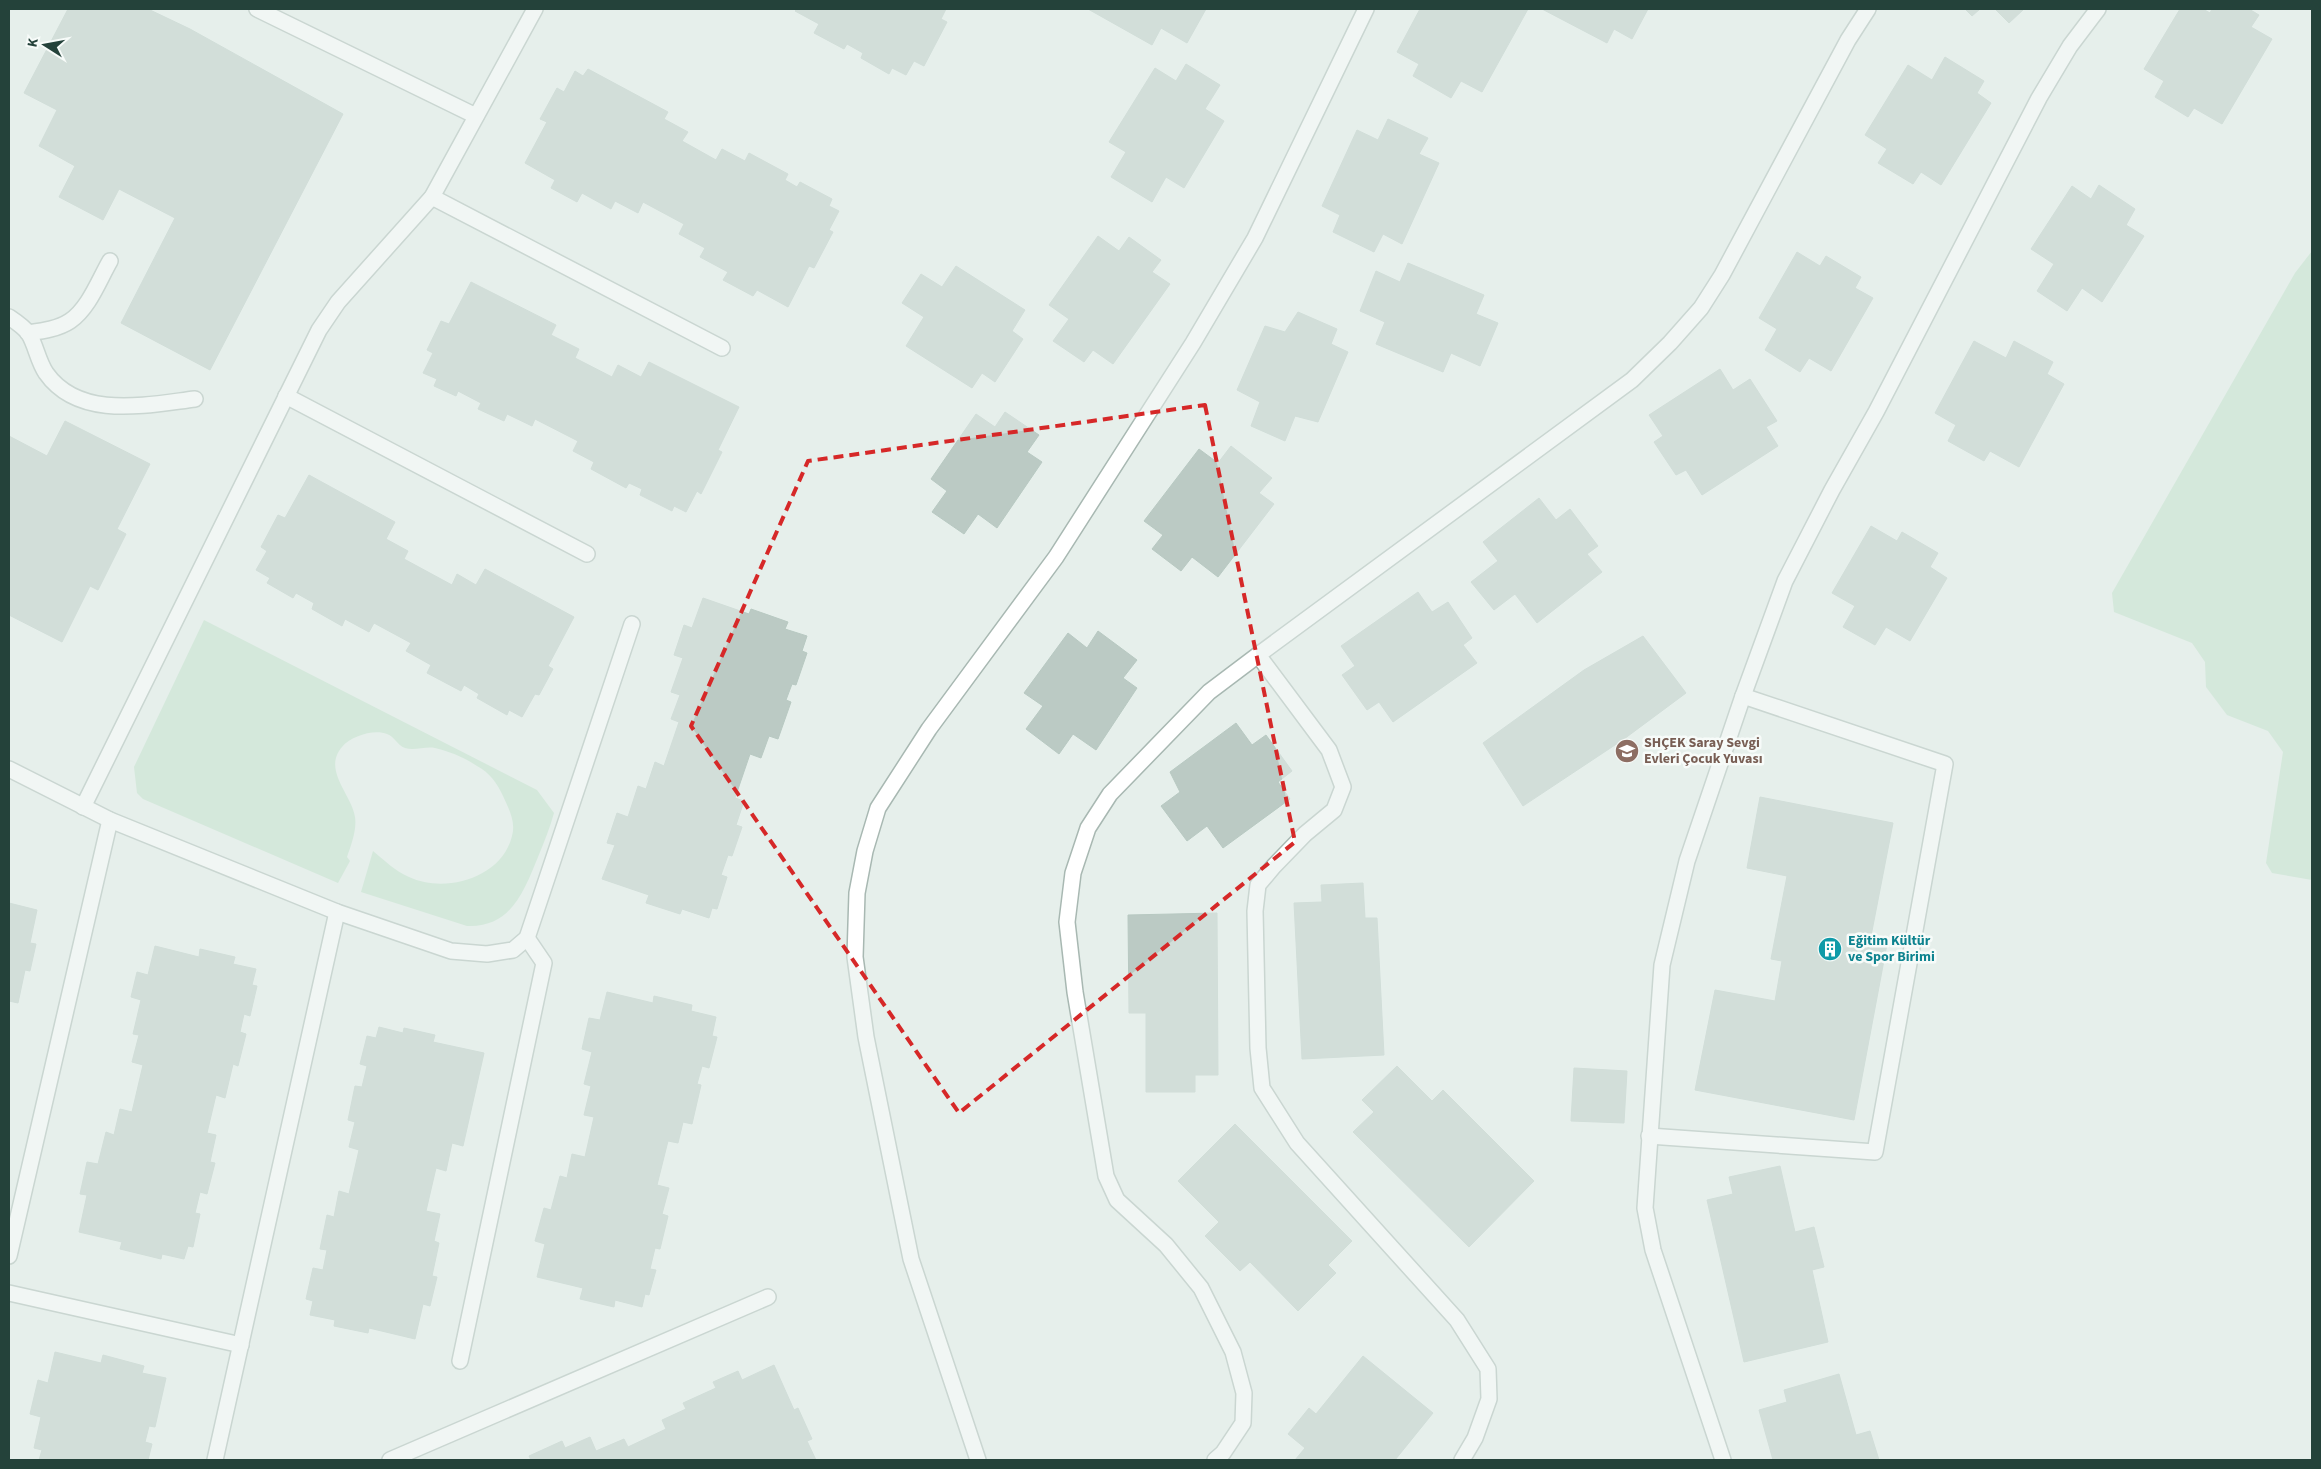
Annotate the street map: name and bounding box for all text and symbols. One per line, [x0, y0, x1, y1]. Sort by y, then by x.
north arrow [20, 20, 70, 70]
text: K [23, 36, 44, 49]
place label: SHÇEK Saray Sevgi Evleri Çocuk Yuvası [1644, 733, 1763, 769]
school or university icon: SHÇEK Saray Sevgi Evleri Çocuk Yuvası [1614, 738, 1640, 764]
place label: Eğitim Kültür ve Spor Birimi [1848, 931, 1935, 967]
building icon: Eğitim Kültür ve Spor Birimi [1817, 936, 1843, 962]

